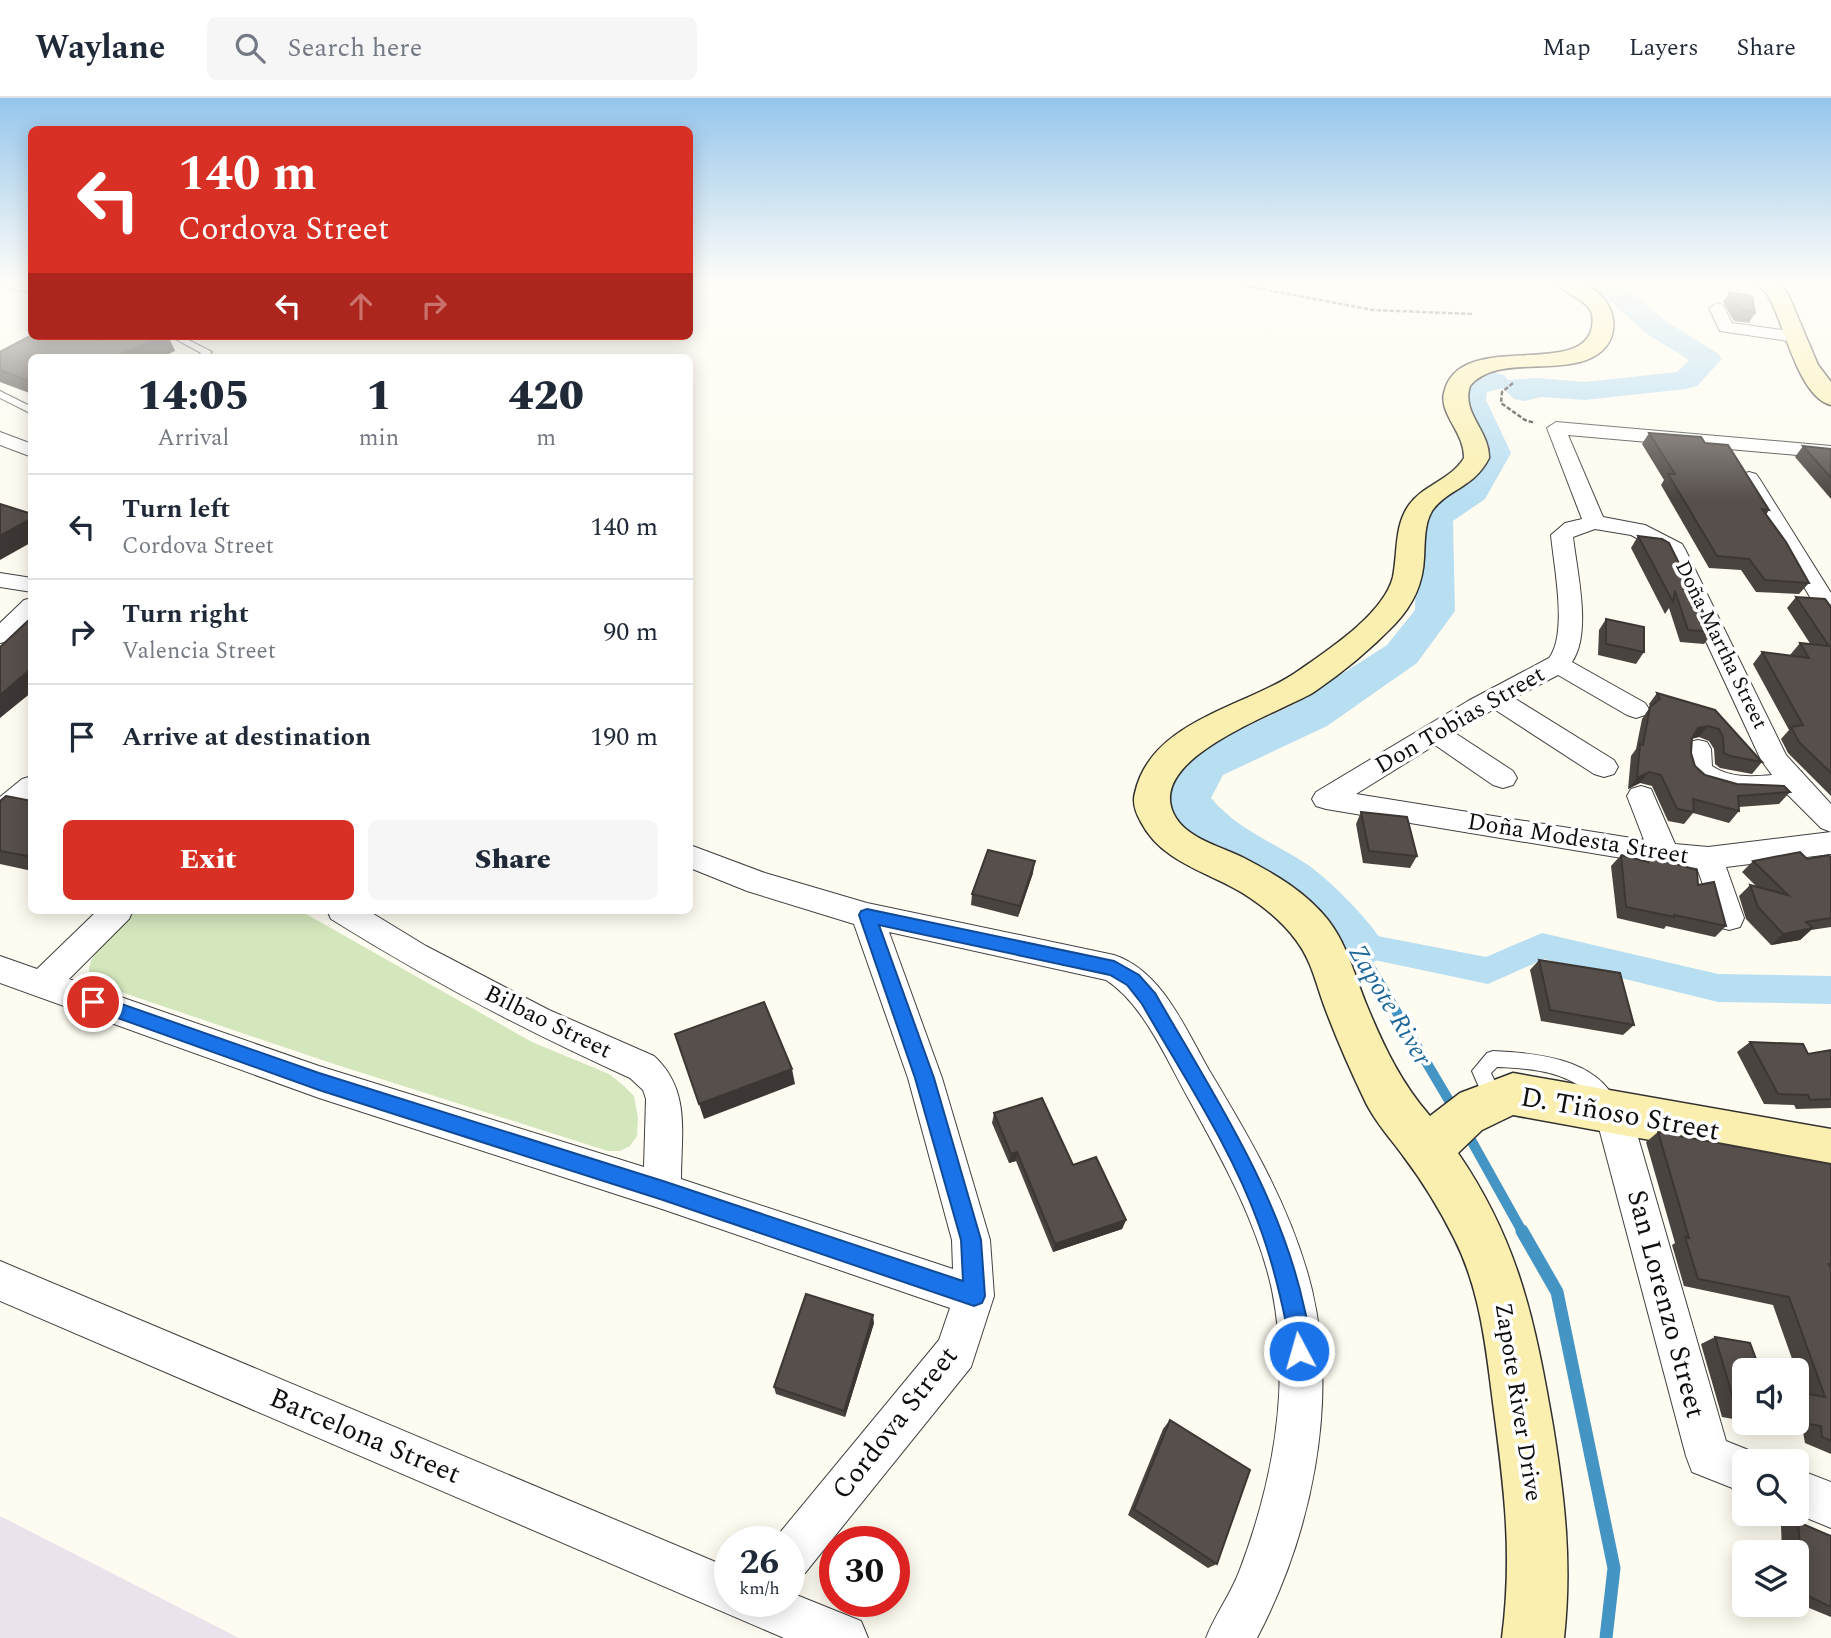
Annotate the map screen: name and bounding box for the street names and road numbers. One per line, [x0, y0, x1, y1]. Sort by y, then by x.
street label: Doña Martha Street [1666, 555, 1776, 735]
street label: Don Tobias Street [1368, 657, 1552, 783]
street label: Doña Modesta Street [1465, 804, 1691, 874]
street label: Bilbao Street [478, 976, 618, 1068]
street label: D. Tiñoso Street [1517, 1075, 1723, 1153]
street label: San Lorenzo Street [1615, 1185, 1717, 1423]
street label: Zapote River Drive [1485, 1300, 1551, 1504]
street label: Cordova Street [821, 1337, 969, 1509]
street label: Barcelona Street [263, 1376, 467, 1496]

